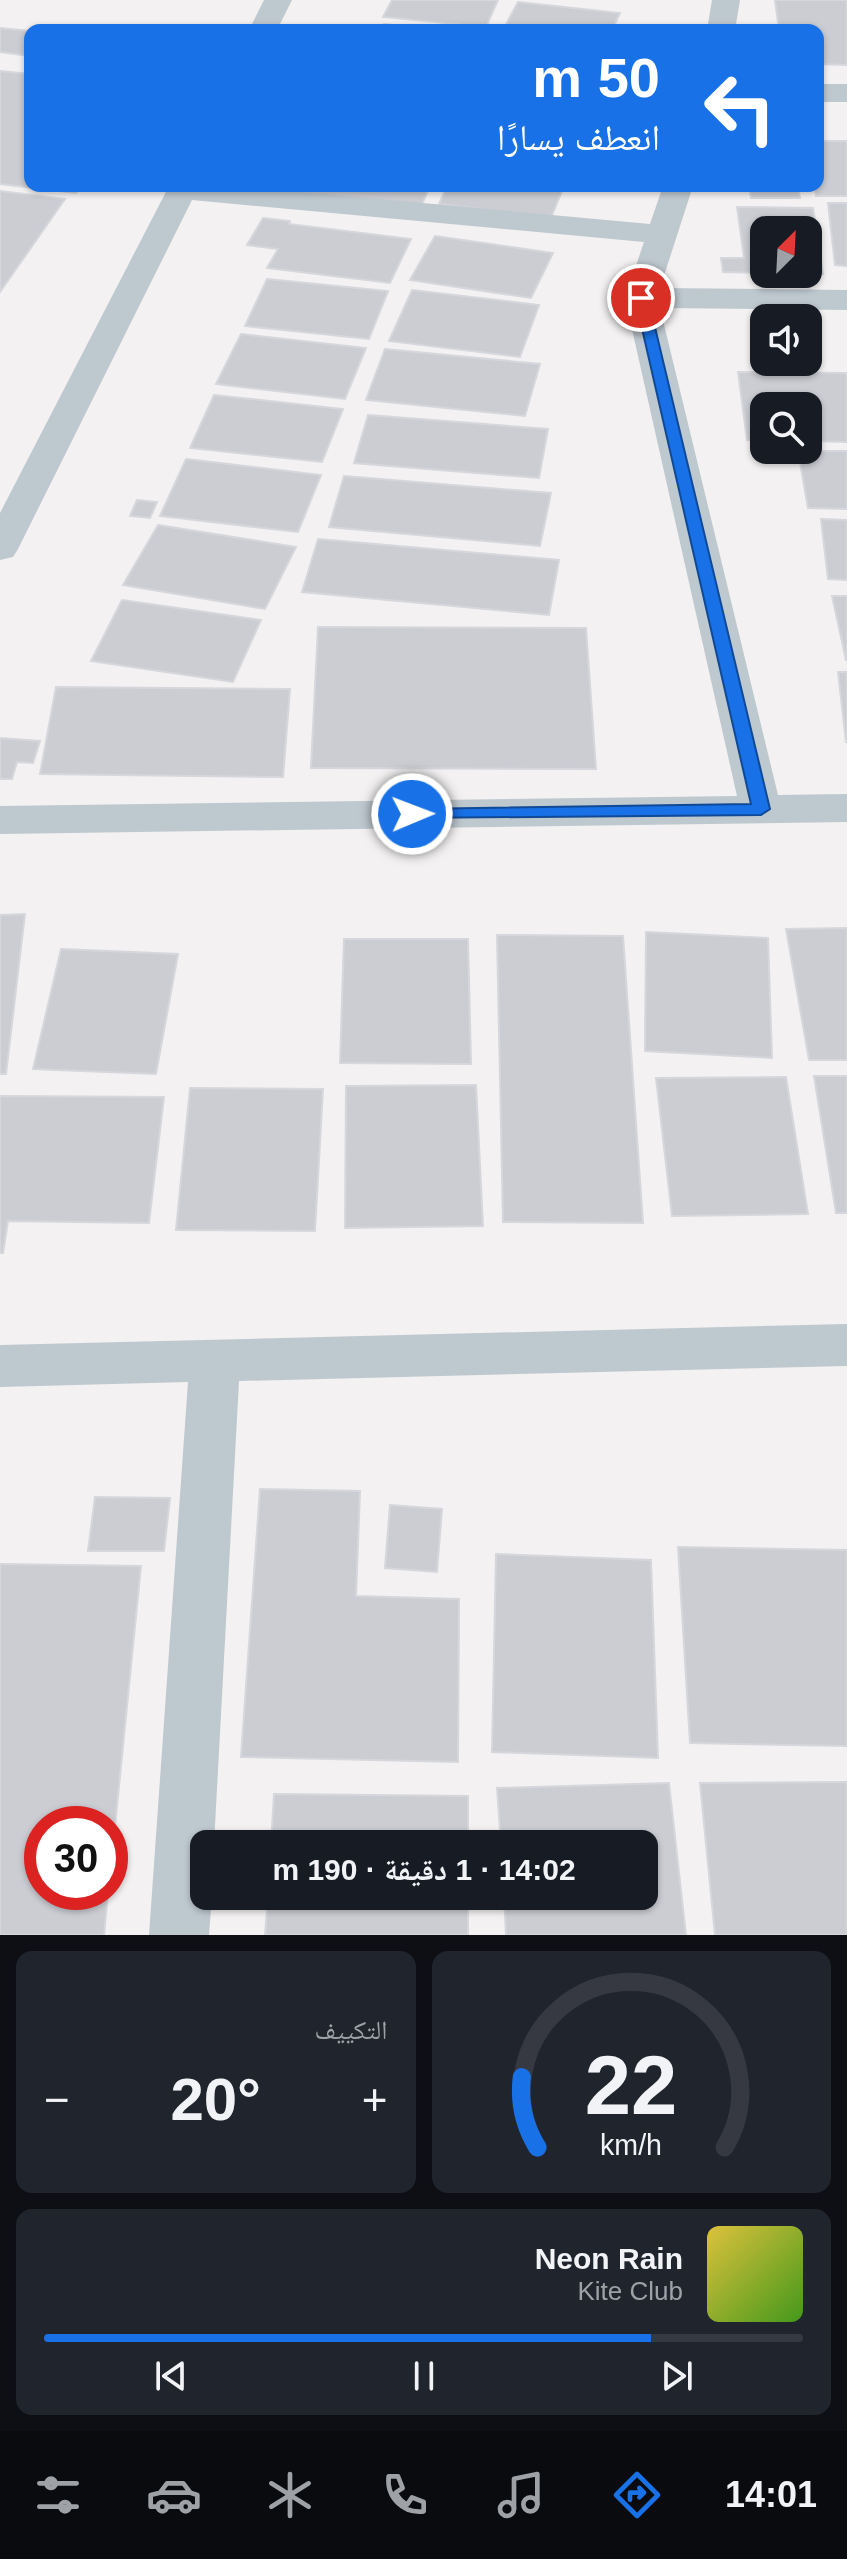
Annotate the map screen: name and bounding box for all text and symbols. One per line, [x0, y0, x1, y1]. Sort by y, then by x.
text: 50 m [532, 46, 660, 109]
icon: left [688, 56, 792, 160]
text: انعطف يسارًا [497, 117, 660, 158]
north arrow [750, 216, 822, 288]
map controls [750, 216, 822, 464]
pin [607, 264, 675, 332]
icon: arrive [619, 276, 663, 320]
button: sound [750, 304, 822, 376]
button: search [750, 392, 822, 464]
position arrow [370, 772, 454, 856]
speed limit sign: 30 [24, 1806, 128, 1910]
text: 14:02 · 1 دقيقة · 190 m [272, 1853, 576, 1886]
text: التكييف [315, 2015, 388, 2045]
text: 22 [585, 2039, 678, 2132]
text: 20° [170, 2066, 261, 2133]
text: − [44, 2075, 70, 2124]
text: + [362, 2075, 387, 2124]
text: km/h [600, 2129, 662, 2161]
text: Neon Rain [535, 2242, 683, 2275]
text: Kite Club [578, 2276, 683, 2306]
icon: previous [149, 2354, 193, 2398]
icon: pause [402, 2354, 446, 2398]
icon: next [655, 2354, 699, 2398]
icon: filters [30, 2467, 86, 2523]
icon: car [146, 2467, 202, 2523]
icon: climate [262, 2467, 318, 2523]
icon: phone [377, 2467, 433, 2523]
icon: music [493, 2467, 549, 2523]
icon: directions [609, 2467, 665, 2523]
text: 14:01 [725, 2474, 817, 2515]

